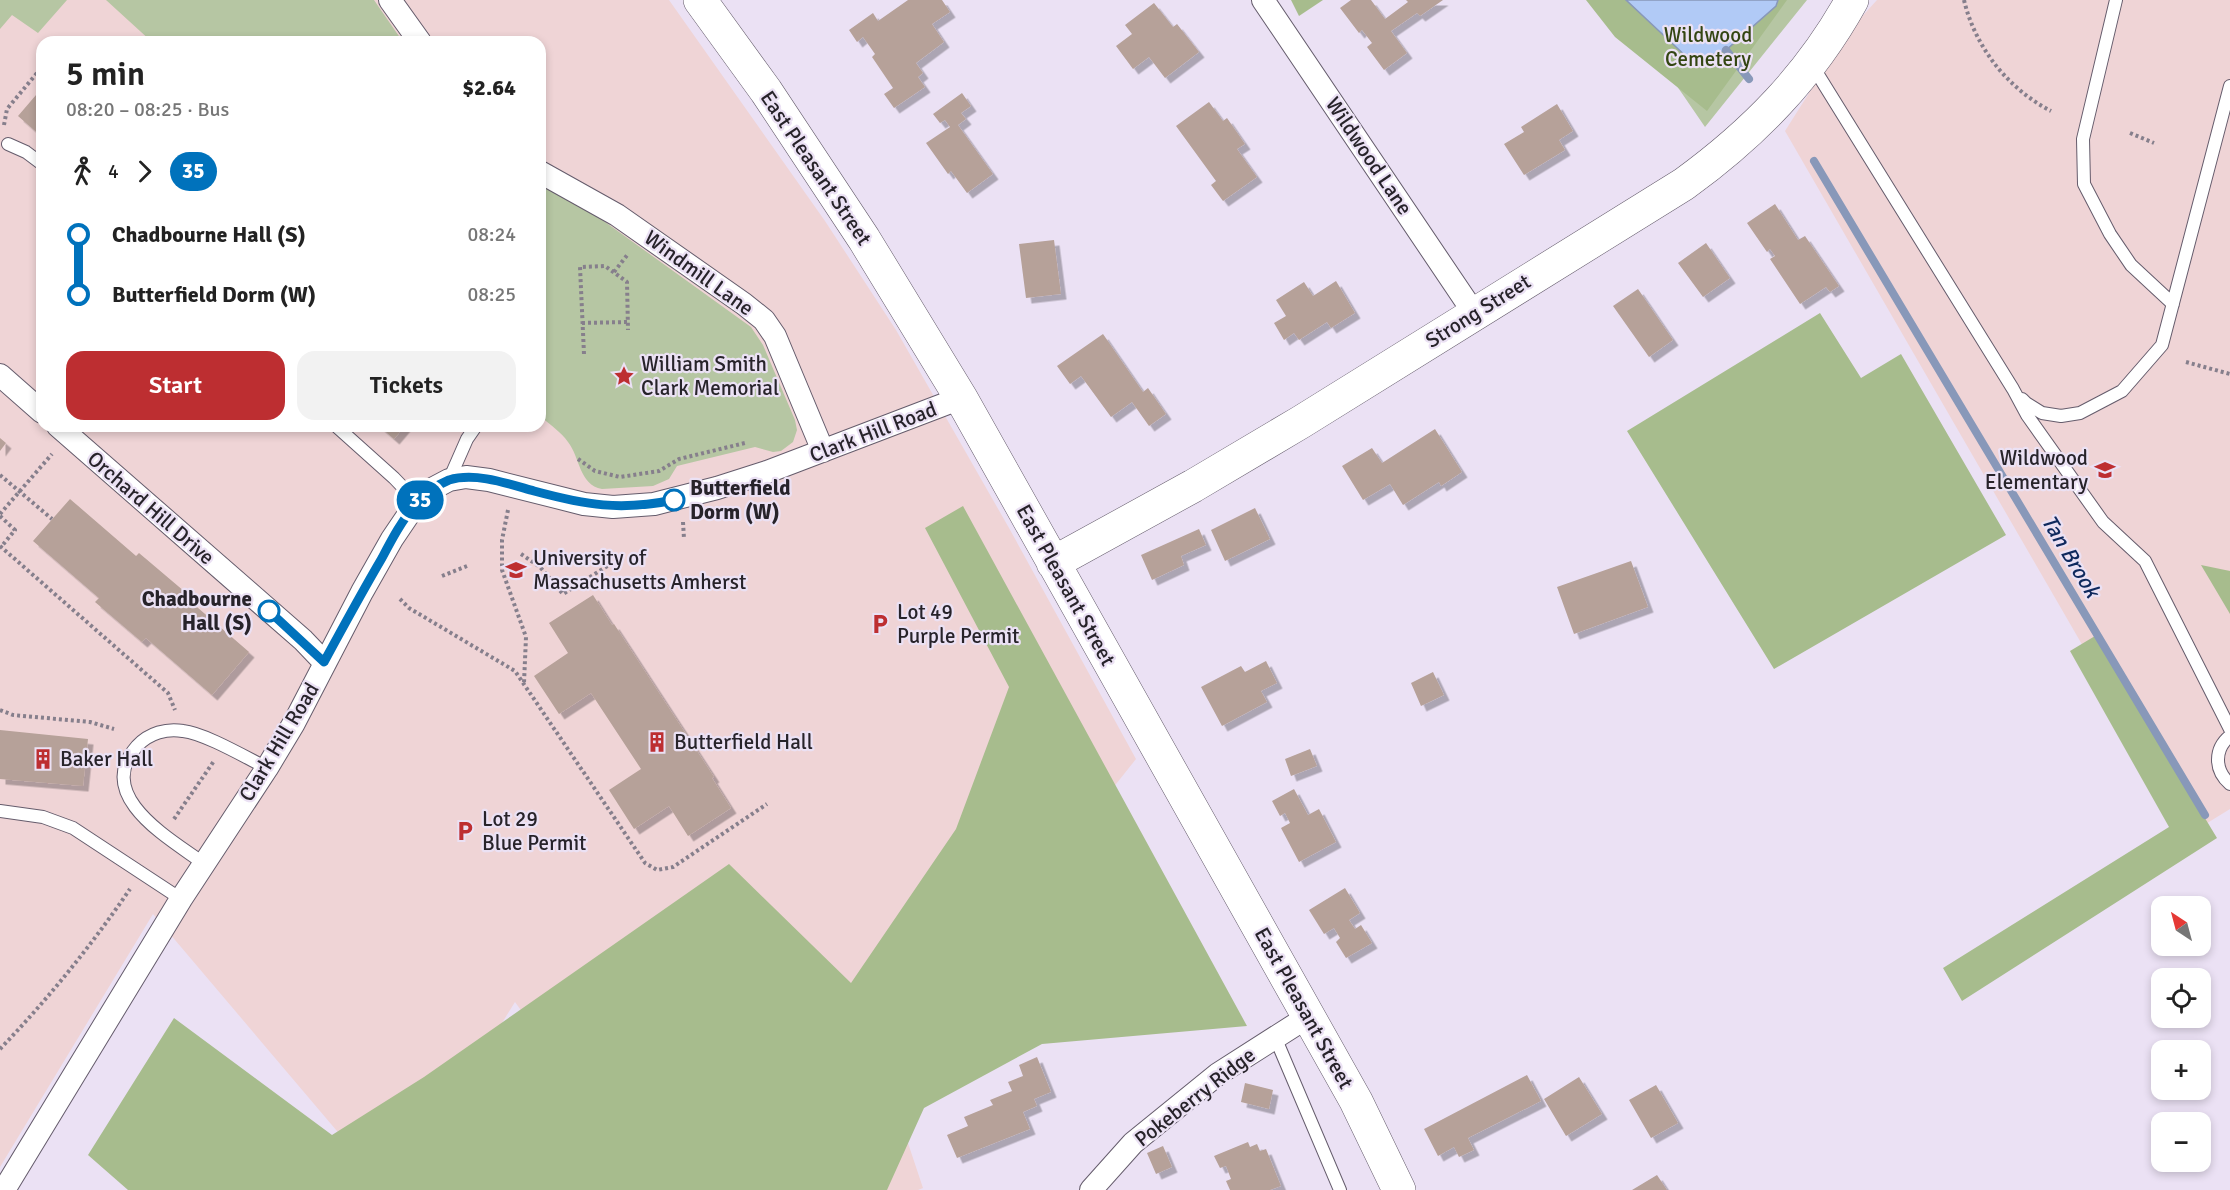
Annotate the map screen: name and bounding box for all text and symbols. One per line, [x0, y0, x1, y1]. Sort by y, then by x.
park label: Wildwood Cemetery [1664, 22, 1752, 72]
text: 5 min [66, 54, 145, 95]
text: $2.64 [462, 74, 516, 101]
street label: East Pleasant Street [755, 86, 877, 250]
street label: Wildwood Lane [1320, 92, 1418, 220]
text: 08:20 – 08:25 · Bus [66, 97, 229, 122]
icon: walk [66, 155, 99, 188]
icon: forward [128, 155, 161, 188]
text: 35 [182, 158, 205, 184]
text: 4 [108, 159, 119, 184]
text: Chadbourne Hall (S) [112, 221, 306, 248]
text: 08:24 [467, 222, 516, 247]
street label: Windmill Lane [639, 225, 759, 321]
street label: Strong Street [1421, 268, 1535, 354]
text: Butterfield Dorm (W) [112, 281, 316, 308]
text: 08:25 [467, 282, 516, 307]
button: Start [66, 351, 285, 420]
button: Tickets [297, 351, 516, 420]
place label: William Smith Clark Memorial [641, 351, 779, 401]
place icon: William Smith Clark Memorial [612, 364, 636, 388]
street label: Clark Hill Road [806, 396, 940, 468]
place label: Wildwood Elementary [1985, 445, 2088, 495]
street label: Orchard Hill Drive [82, 446, 220, 570]
school or university icon: Wildwood Elementary [2093, 458, 2117, 482]
place label: Butterfield Dorm (W) [690, 475, 791, 525]
line badge: 35 [393, 480, 447, 520]
text: 35 [409, 487, 431, 513]
marker: Butterfield Dorm (W) [663, 489, 685, 511]
street label: East Pleasant Street [1011, 500, 1121, 670]
water label: Tan Brook [2036, 510, 2107, 604]
place label: University of Massachusetts Amherst [533, 545, 746, 595]
school or university icon: University of Massachusetts Amherst [504, 558, 528, 582]
place label: Chadbourne Hall (S) [142, 586, 252, 636]
place label: Lot 49 Purple Permit [897, 599, 1019, 649]
marker: Chadbourne Hall (S) [258, 600, 280, 622]
parking icon: Lot 49 Purple Permit [868, 612, 892, 636]
street label: Clark Hill Road [233, 678, 325, 806]
place label: Butterfield Hall [674, 729, 813, 755]
building icon: Butterfield Hall [645, 730, 669, 754]
place label: Baker Hall [60, 746, 153, 772]
building icon: Baker Hall [31, 747, 55, 771]
place label: Lot 29 Blue Permit [482, 806, 586, 856]
parking icon: Lot 29 Blue Permit [453, 819, 477, 843]
north arrow [2151, 896, 2211, 956]
map controls [2151, 896, 2211, 1172]
street label: East Pleasant Street [1249, 923, 1359, 1093]
button: locate [2151, 968, 2211, 1028]
button: + [2151, 1040, 2211, 1100]
street label: Pokeberry Ridge [1129, 1042, 1261, 1152]
button: − [2151, 1112, 2211, 1172]

